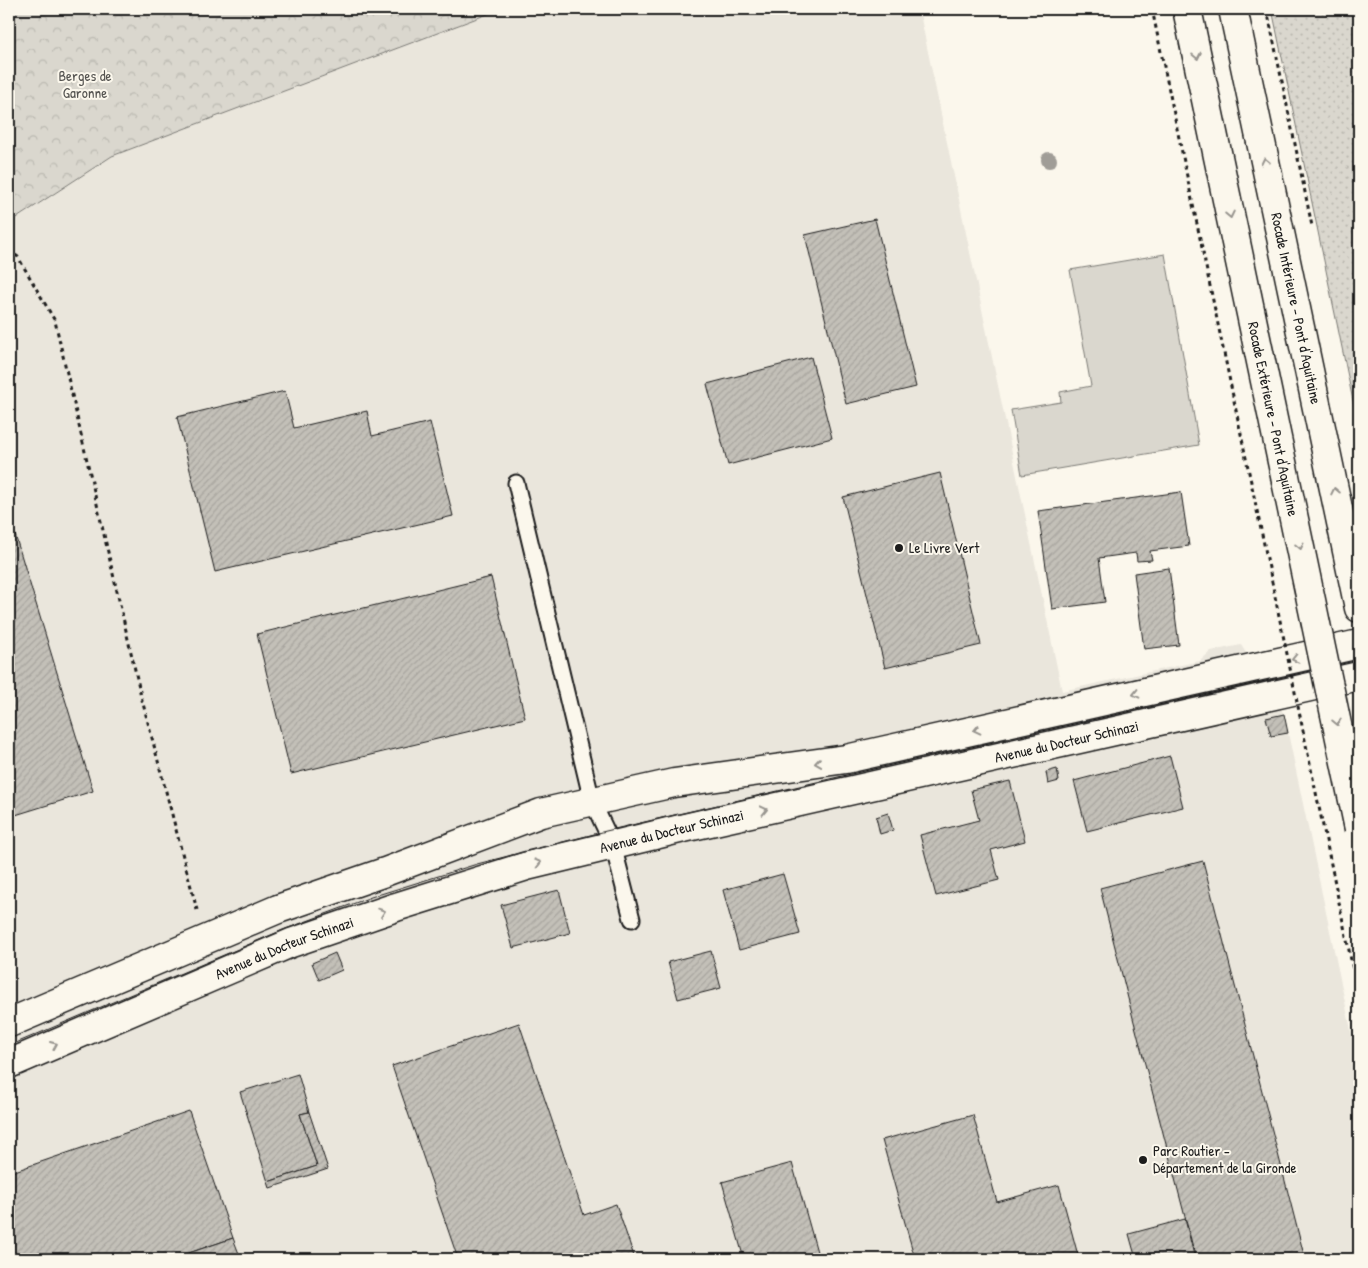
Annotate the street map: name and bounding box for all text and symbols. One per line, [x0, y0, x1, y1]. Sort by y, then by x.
one-way arrow [1191, 52, 1201, 61]
park label: Berges de Garonne [58, 65, 112, 103]
one-way arrow [1260, 157, 1271, 166]
one-way arrow [1224, 211, 1235, 220]
street label: Rocade Intérieure - Pont d'Aquitaine [1266, 211, 1327, 406]
street label: Rocade Extérieure - Pont d'Aquitaine [1243, 320, 1304, 518]
one-way arrow [1330, 487, 1341, 496]
place label: Le Livre Vert [909, 537, 980, 558]
one-way arrow [1294, 541, 1304, 550]
marker: Le Livre Vert [893, 542, 905, 554]
one-way arrow [1290, 653, 1299, 664]
one-way arrow [1132, 688, 1140, 699]
street label: Avenue du Docteur Schinazi [993, 715, 1141, 768]
one-way arrow [1331, 717, 1341, 726]
one-way arrow [973, 724, 982, 735]
one-way arrow [814, 757, 822, 768]
street label: Avenue du Docteur Schinazi [598, 804, 746, 858]
one-way arrow [759, 805, 768, 816]
one-way arrow [533, 859, 541, 869]
one-way arrow [378, 908, 386, 918]
street label: Avenue du Docteur Schinazi [212, 911, 356, 984]
one-way arrow [49, 1040, 58, 1051]
place label: Parc Routier - Département de la Gironde [1153, 1140, 1296, 1178]
marker: Parc Routier - Département de la Gironde [1137, 1154, 1149, 1166]

